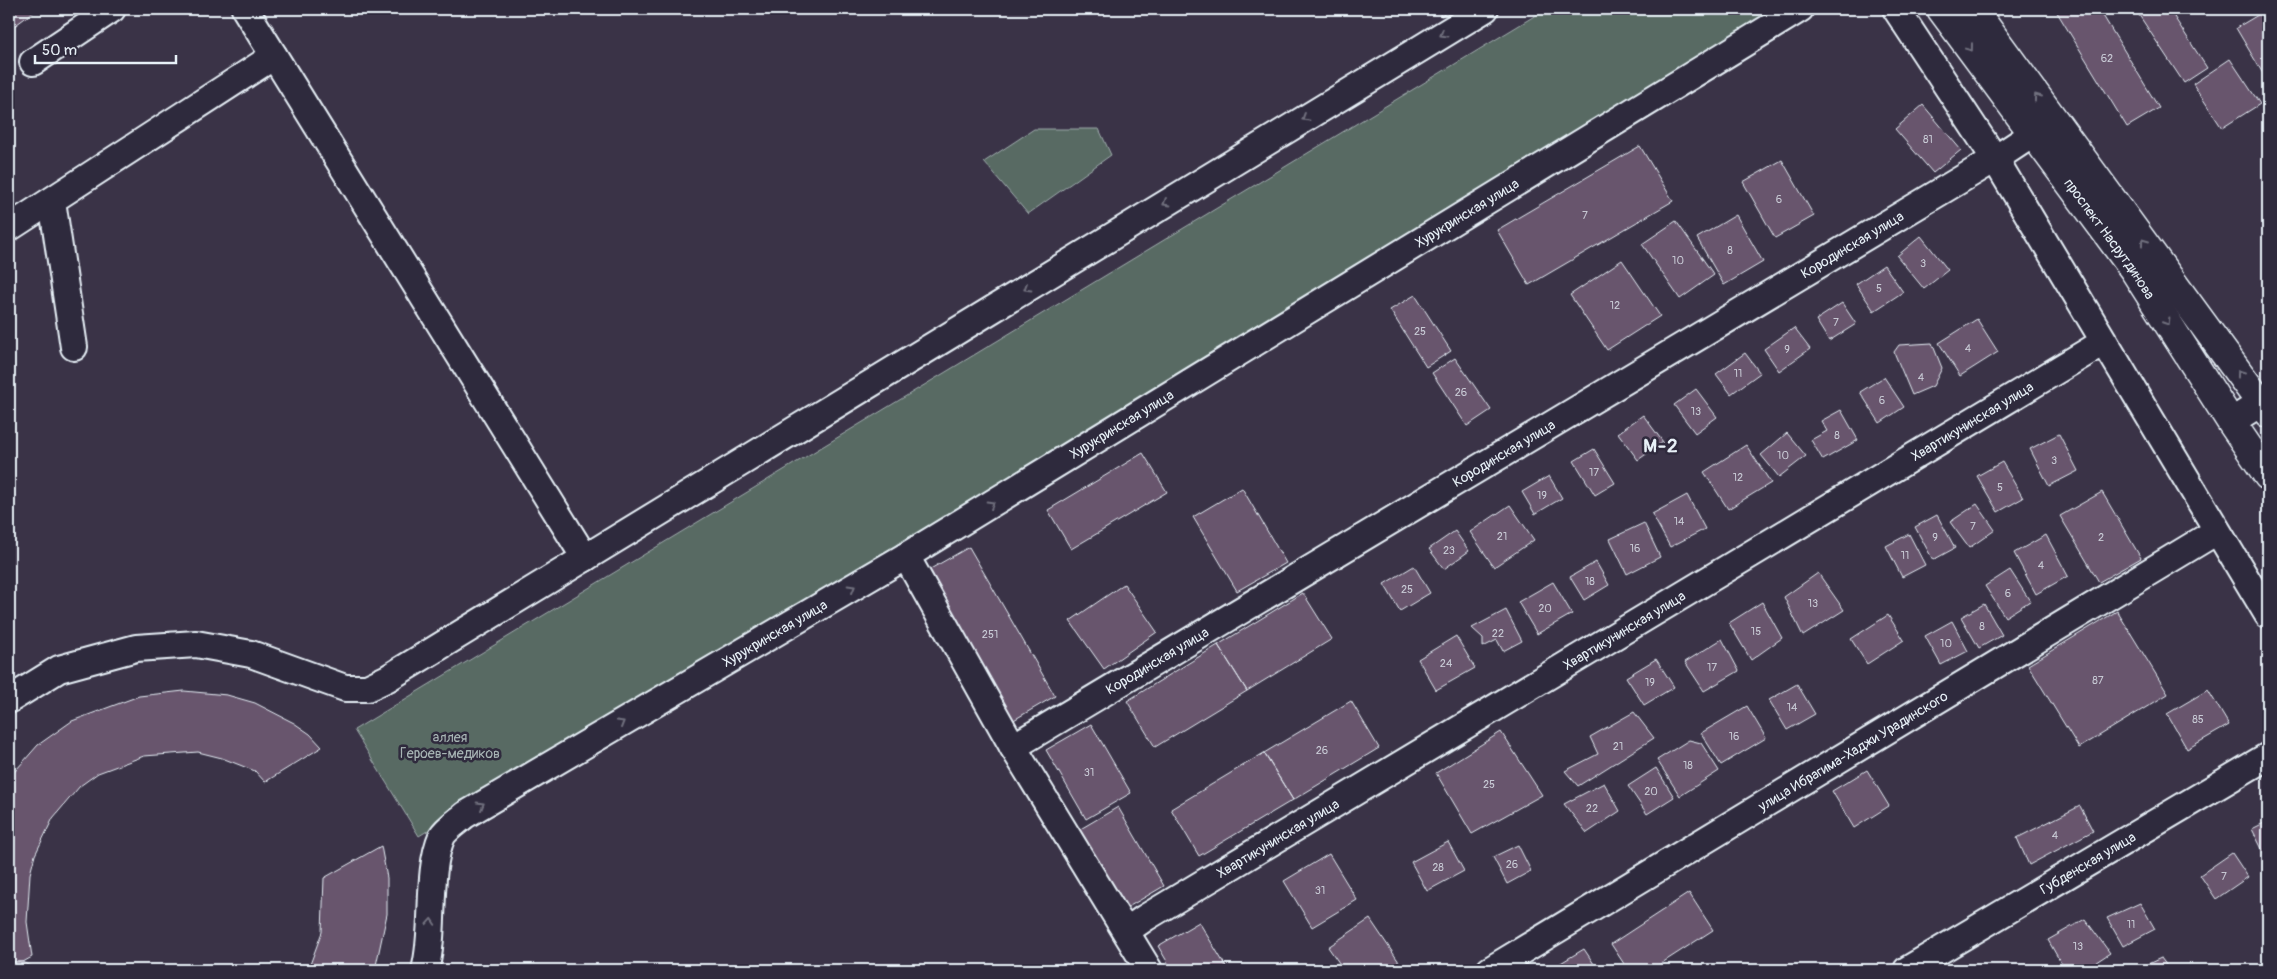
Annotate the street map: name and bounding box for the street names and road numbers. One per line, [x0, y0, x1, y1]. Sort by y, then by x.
street label: Хурукринская улица [1412, 175, 1522, 251]
street label: проспект Насрутдинова [2060, 175, 2158, 302]
street label: Кородинская улица [1798, 208, 1907, 282]
street label: Хвартикунинская улица [1908, 378, 2037, 465]
street label: Хурукринская улица [1067, 386, 1177, 463]
street label: Кородинская улица [1450, 416, 1558, 491]
street label: Хвартикунинская улица [1560, 587, 1689, 674]
street label: Хурукринская улица [719, 596, 830, 671]
street label: Кородинская улица [1103, 624, 1212, 698]
street label: улица Ибрагима-Хаджи Урадинского [1755, 687, 1951, 815]
street label: Хвартикунинская улица [1214, 795, 1342, 882]
street label: Губденская улица [2037, 828, 2139, 898]

